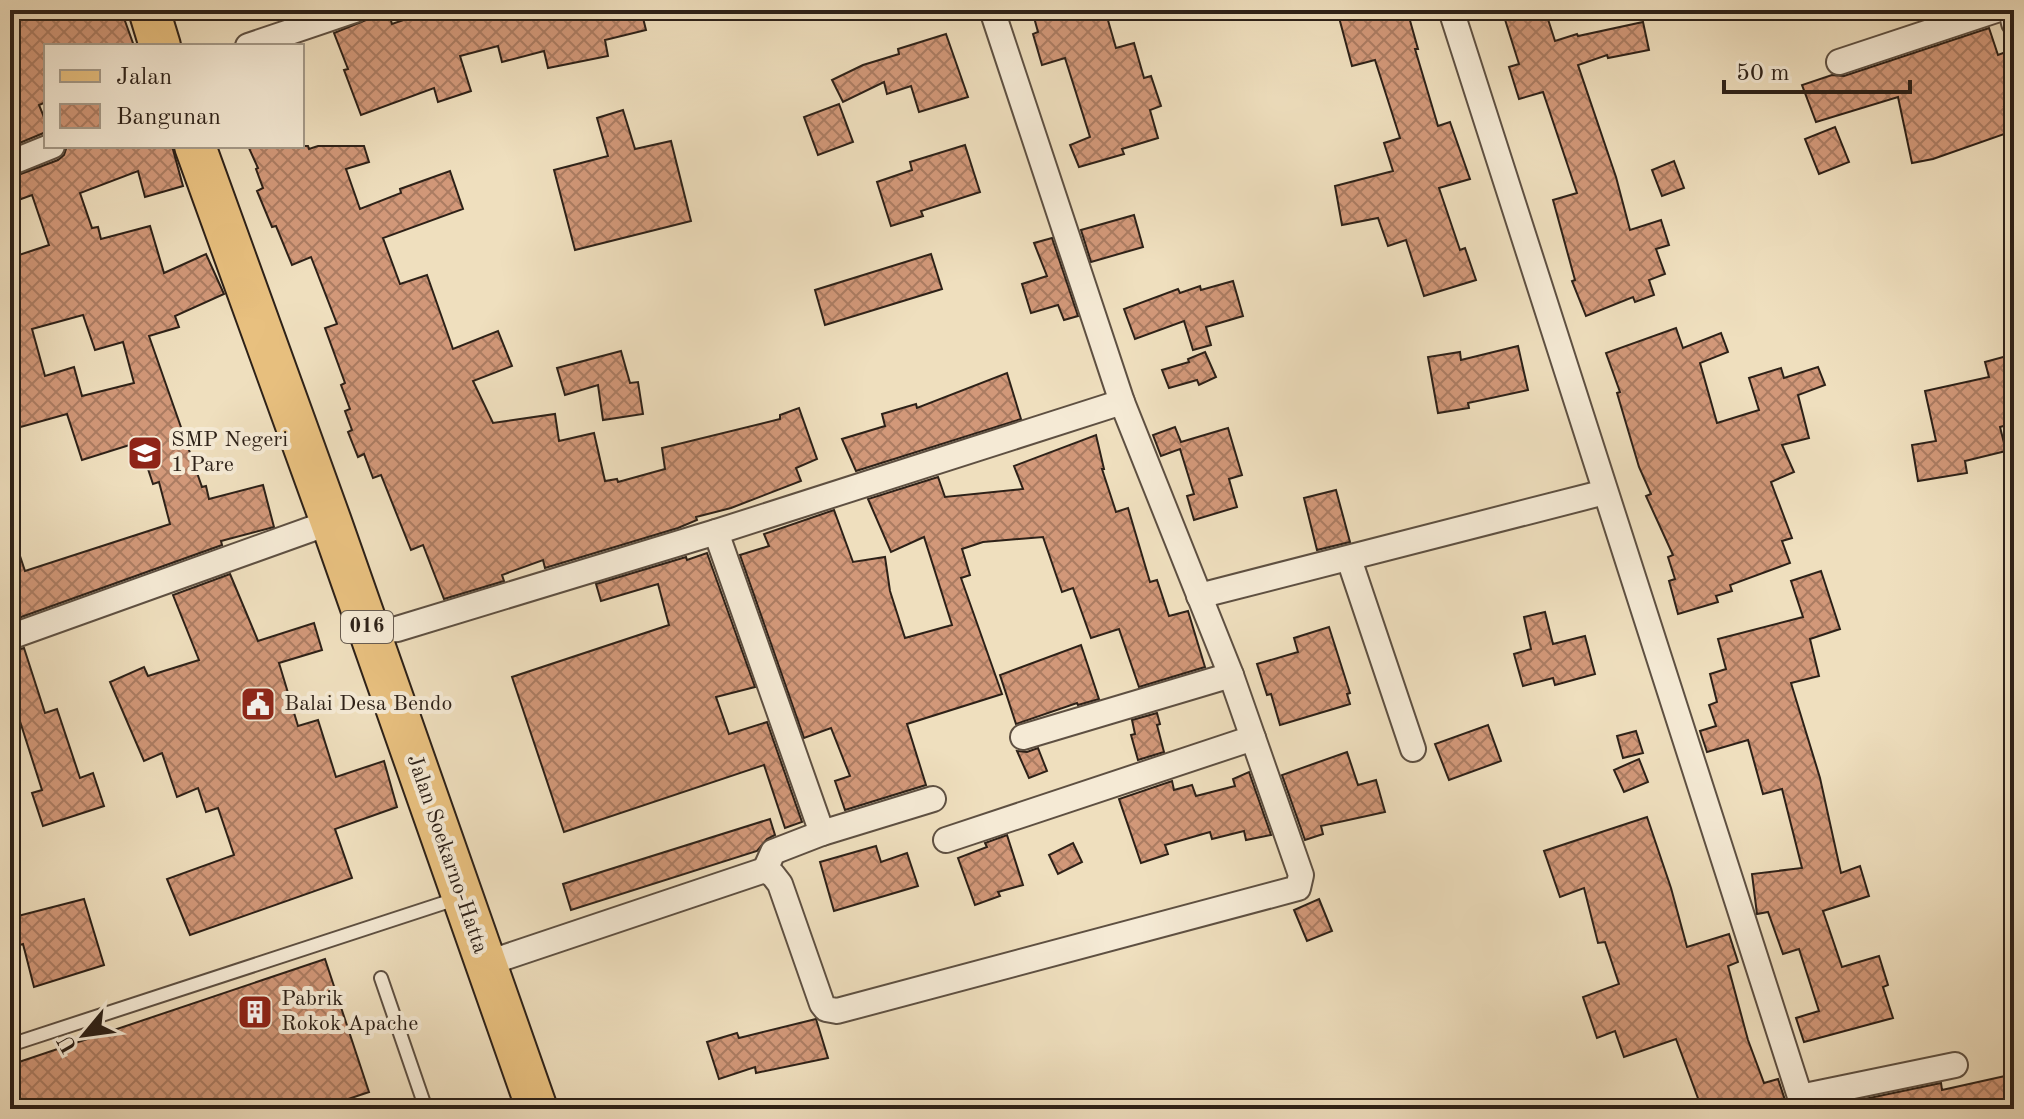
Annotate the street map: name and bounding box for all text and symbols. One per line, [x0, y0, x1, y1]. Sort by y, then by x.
legend [44, 44, 304, 148]
scale bar [1724, 44, 1910, 94]
text: 50 m [1736, 62, 1790, 86]
text: Jalan [116, 66, 172, 90]
text: Bangunan [116, 106, 221, 130]
place label: SMP Negeri 1 Pare [171, 429, 288, 476]
school or university icon: SMP Negeri 1 Pare [126, 434, 164, 472]
road number: 016 [341, 611, 393, 643]
public building icon: Balai Desa Bendo [239, 685, 277, 723]
place label: Balai Desa Bendo [284, 693, 452, 715]
street label: Jalan Soekarno-Hatta [403, 752, 491, 957]
place label: Pabrik Rokok Apache [281, 988, 418, 1035]
building icon: Pabrik Rokok Apache [236, 993, 274, 1031]
north arrow [44, 995, 124, 1075]
text: U [54, 1031, 82, 1057]

